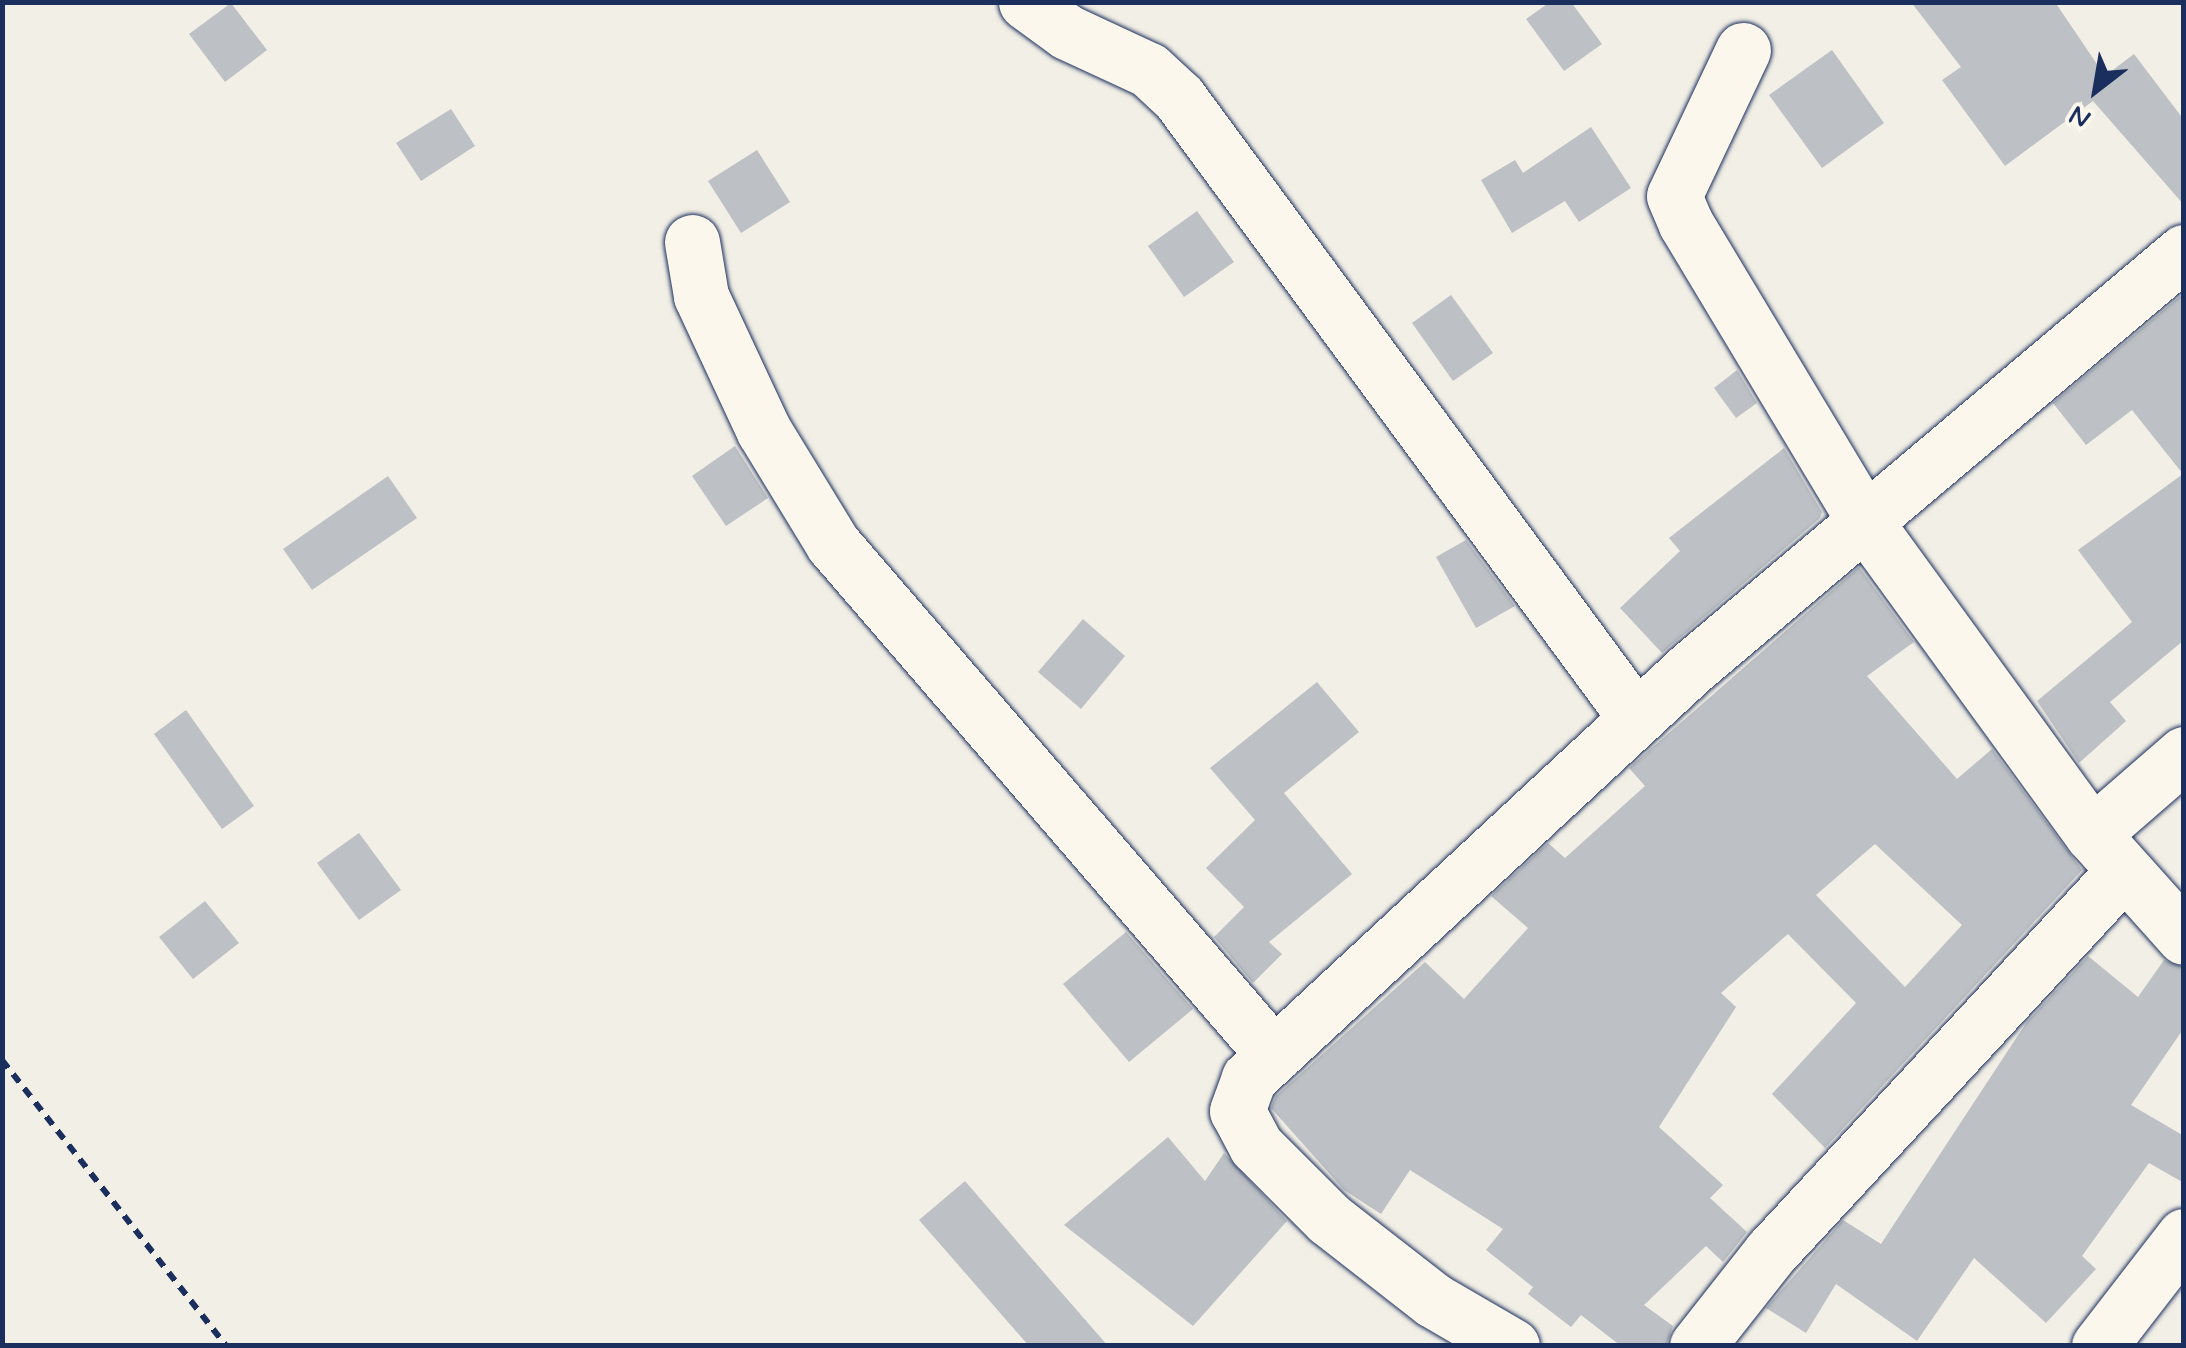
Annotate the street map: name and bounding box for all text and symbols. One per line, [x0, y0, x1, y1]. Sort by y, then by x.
north arrow [2046, 40, 2146, 140]
text: N [2063, 95, 2098, 137]

